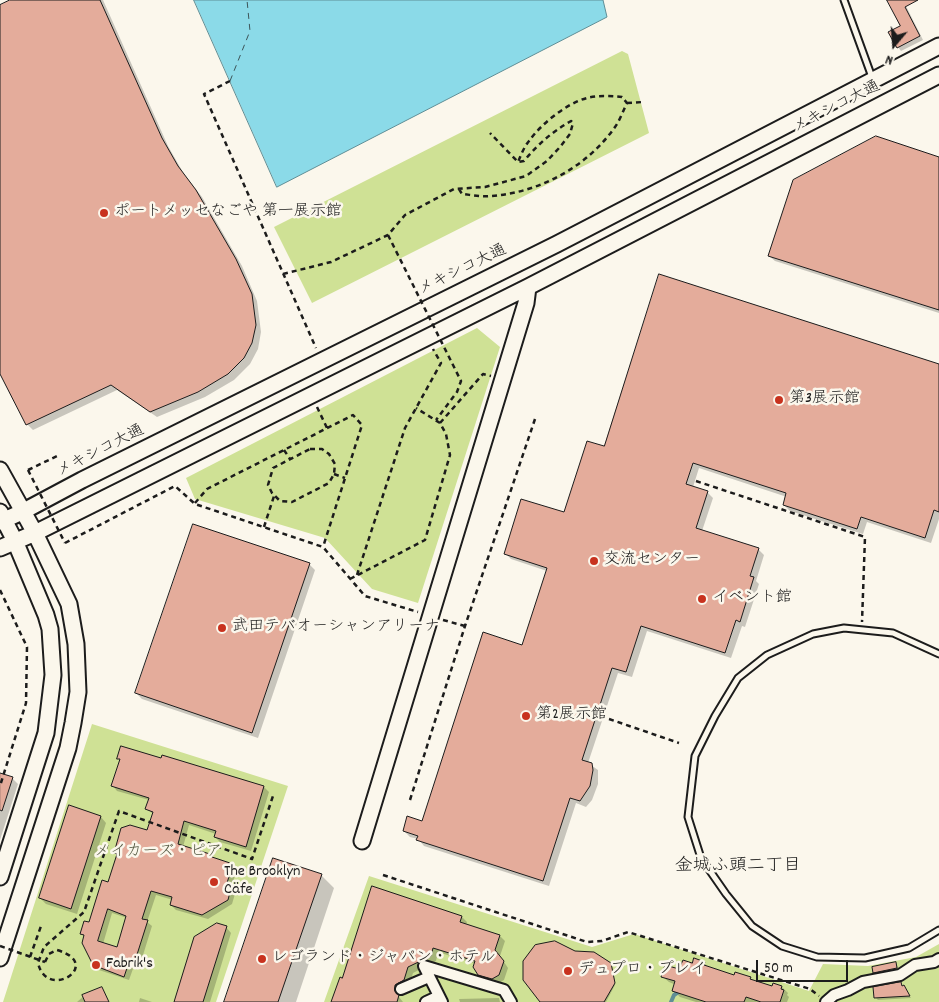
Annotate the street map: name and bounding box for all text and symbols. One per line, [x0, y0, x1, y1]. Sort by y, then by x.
north arrow [869, 20, 919, 70]
text: N [883, 49, 896, 70]
street label: メキシコ大通 [790, 78, 884, 138]
place label: ポートメッセなごや 第一展示館 [114, 203, 342, 223]
marker: ポートメッセなごや 第一展示館 [98, 207, 110, 219]
street label: メキシコ大通 [416, 241, 510, 301]
place label: 第3展示館 [789, 390, 860, 410]
marker: 第3展示館 [773, 394, 785, 406]
street label: メキシコ大通 [54, 422, 148, 482]
place label: 交流センター [604, 551, 700, 571]
marker: 交流センター [588, 555, 600, 567]
place label: イベント館 [712, 589, 792, 609]
marker: イベント館 [696, 593, 708, 605]
place label: 武田テバオーシャンアリーナ [232, 618, 440, 638]
marker: 武田テバオーシャンアリーナ [216, 622, 228, 634]
place label: 第2展示館 [536, 706, 607, 726]
marker: 第2展示館 [520, 710, 532, 722]
park label: メイカーズ・ピア [94, 843, 222, 863]
district label: 金城ふ頭二丁目 [675, 857, 801, 879]
place label: The Brooklyn Cäfe [224, 863, 300, 901]
marker: The Brooklyn Cäfe [208, 876, 220, 888]
place label: レゴランド・ジャパン・ホテル [272, 949, 496, 969]
scale bar [759, 950, 852, 982]
marker: レゴランド・ジャパン・ホテル [256, 953, 268, 965]
place label: Fabrik's [106, 955, 153, 975]
text: 50 m [764, 958, 793, 980]
marker: Fabrik's [90, 959, 102, 971]
place label: デュプロ・プレイ [578, 961, 706, 981]
marker: デュプロ・プレイ [562, 965, 574, 977]

